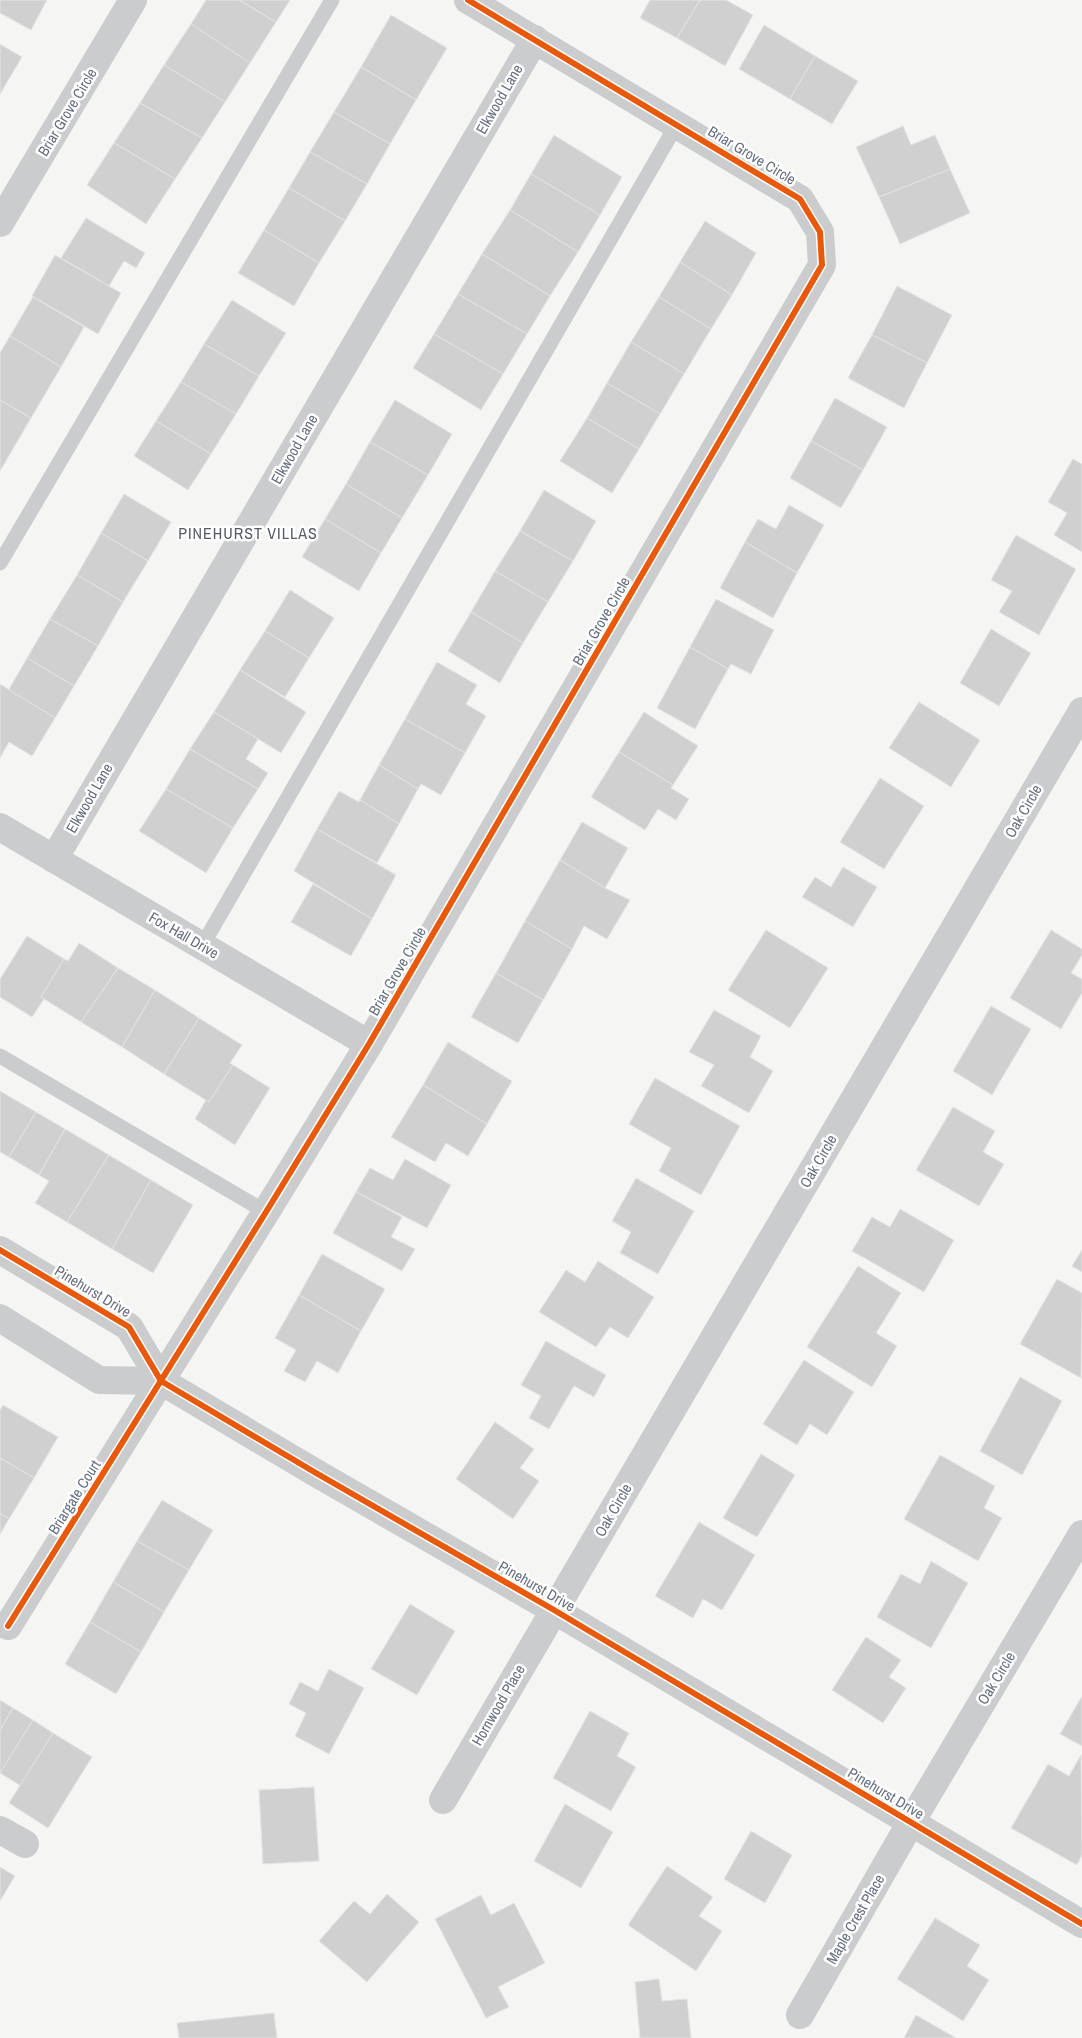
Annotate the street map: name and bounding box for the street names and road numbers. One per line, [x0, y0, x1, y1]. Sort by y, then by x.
street label: Elkwood Lane [471, 60, 527, 138]
street label: Briar Grove Circle [32, 64, 102, 160]
street label: Briar Grove Circle [704, 120, 800, 190]
street label: Elkwood Lane [266, 410, 322, 488]
street label: Briar Grove Circle [567, 573, 635, 669]
street label: Elkwood Lane [61, 759, 117, 837]
street label: Oak Circle [999, 780, 1047, 841]
street label: Fox Hall Drive [145, 907, 223, 964]
street label: Briar Grove Circle [363, 923, 431, 1019]
street label: Oak Circle [794, 1130, 842, 1191]
street label: Pinehurst Drive [51, 1260, 135, 1322]
street label: Briargate Court [43, 1455, 105, 1538]
street label: Oak Circle [589, 1479, 637, 1540]
street label: Pinehurst Drive [495, 1556, 579, 1617]
street label: Oak Circle [972, 1648, 1020, 1708]
street label: Hornwood Place [466, 1661, 530, 1749]
street label: Pinehurst Drive [844, 1762, 928, 1824]
street label: Maple Crest Place [821, 1870, 889, 1968]

